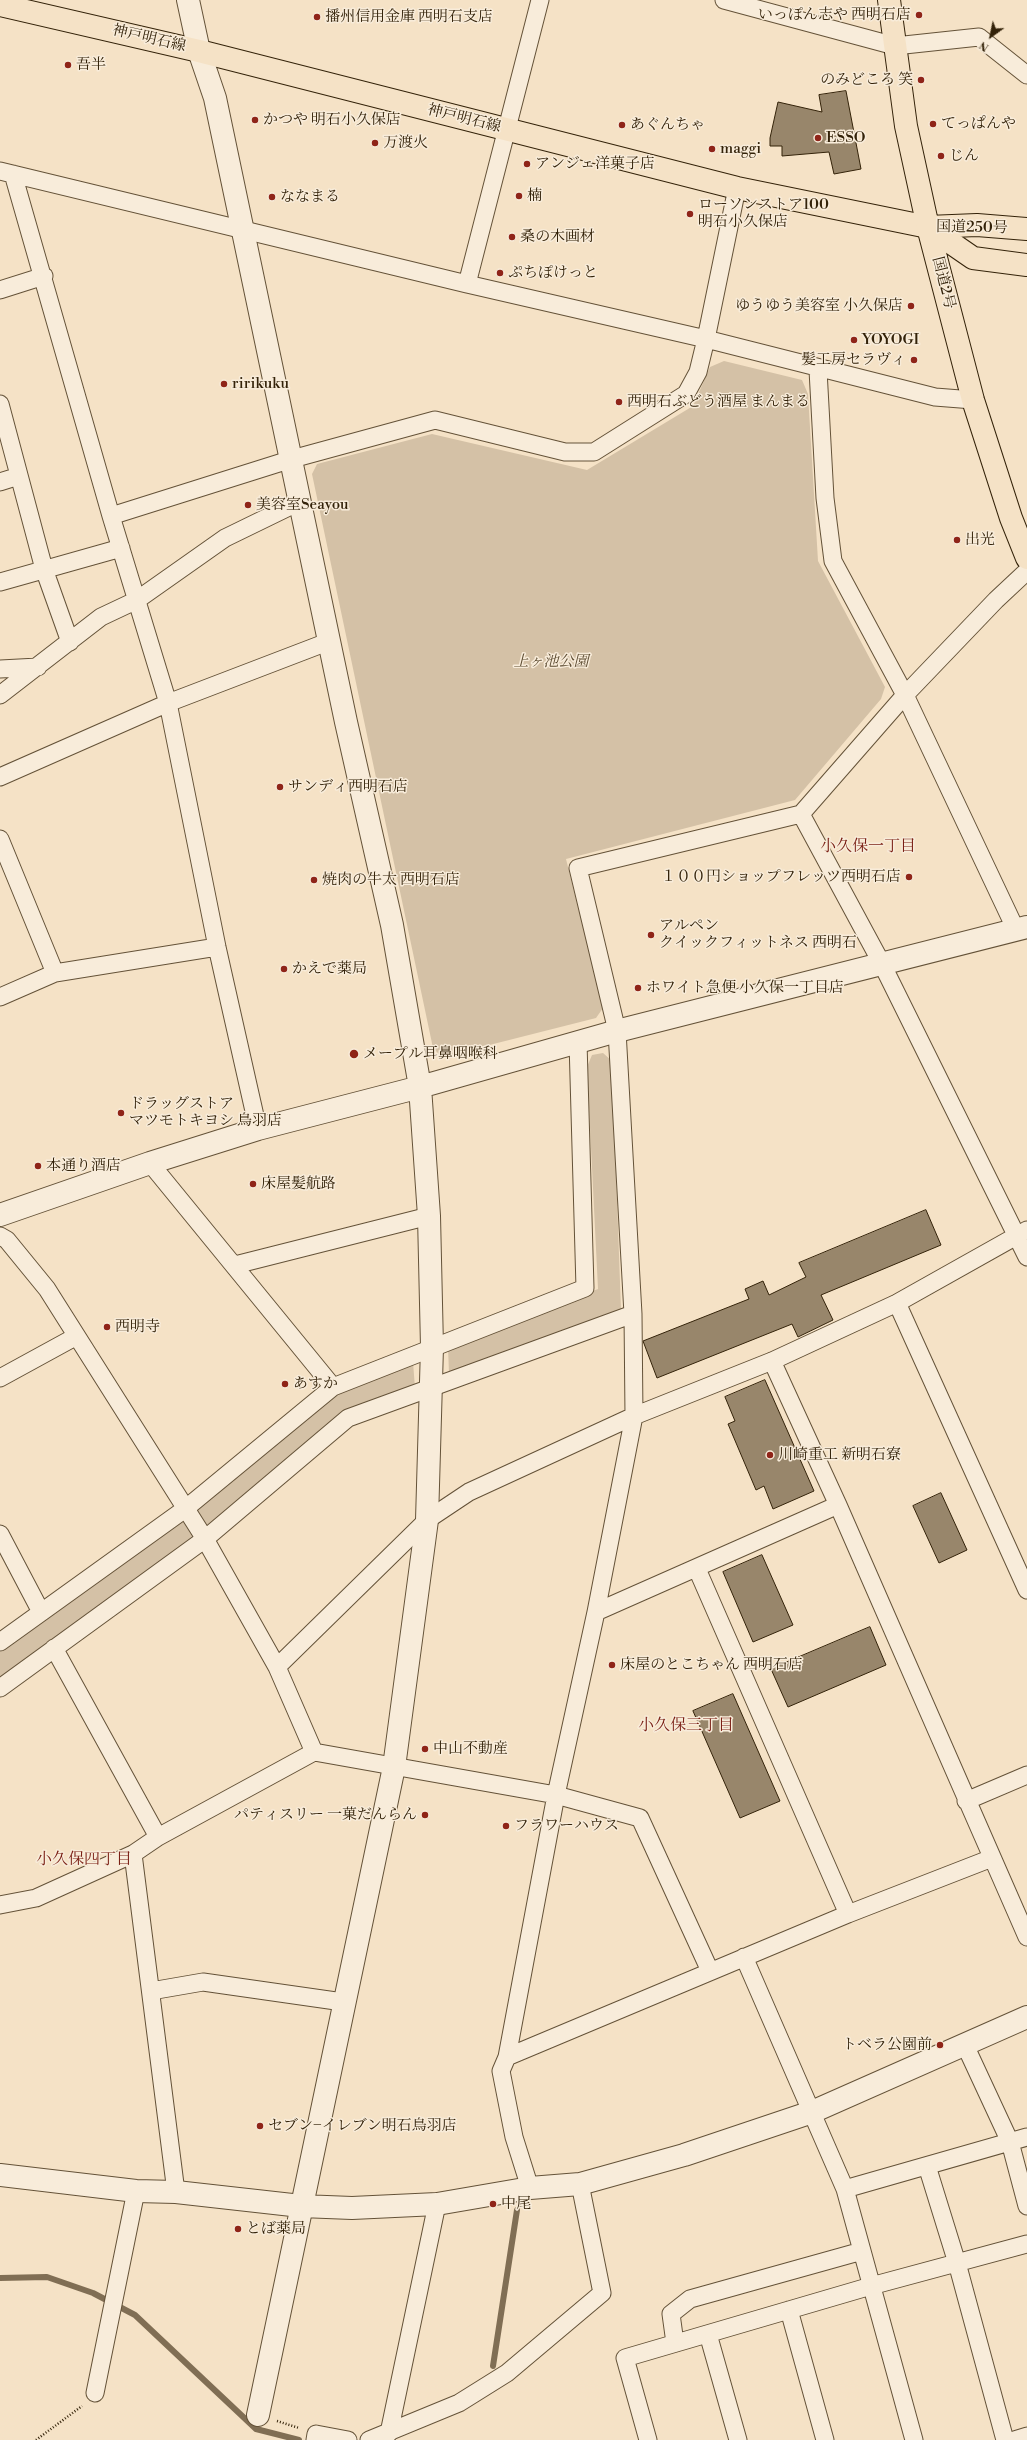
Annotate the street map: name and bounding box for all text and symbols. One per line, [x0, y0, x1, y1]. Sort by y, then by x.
place label: いっぽん志や 西明石店 [758, 6, 911, 24]
place label: 播州信用金庫 西明石支店 [325, 8, 493, 26]
marker: いっぽん志や 西明石店 [914, 10, 924, 20]
marker: 播州信用金庫 西明石支店 [312, 12, 322, 22]
north arrow [971, 16, 1011, 56]
street label: 神戸明石線 [110, 22, 188, 56]
text: N [977, 38, 992, 54]
place label: 吾半 [76, 56, 106, 74]
marker: 吾半 [63, 60, 73, 70]
place label: のみどころ 笑 [820, 71, 913, 89]
marker: のみどころ 笑 [916, 75, 926, 85]
street label: 神戸明石線 [425, 101, 503, 137]
place label: かつや 明石小久保店 [263, 111, 401, 129]
marker: かつや 明石小久保店 [250, 115, 260, 125]
place label: てっぱんや [941, 115, 1016, 133]
place label: あぐんちゃ [630, 116, 705, 134]
marker: てっぱんや [928, 119, 938, 129]
marker: あぐんちゃ [617, 120, 627, 130]
place label: ESSO [826, 129, 866, 147]
marker: ESSO [813, 133, 823, 143]
place label: 万渡火 [383, 134, 428, 152]
marker: 万渡火 [370, 138, 380, 148]
place label: maggi [720, 140, 761, 158]
marker: maggi [707, 144, 717, 154]
place label: じん [949, 147, 979, 165]
marker: じん [936, 151, 946, 161]
place label: アンジェ洋菓子店 [535, 155, 655, 173]
marker: アンジェ洋菓子店 [522, 159, 532, 169]
place label: 楠 [527, 187, 542, 205]
place label: ななまる [280, 188, 340, 206]
marker: 楠 [514, 191, 524, 201]
marker: ななまる [267, 192, 277, 202]
place label: ローソンストア100 明石小久保店 [698, 196, 829, 231]
marker: ローソンストア100 明石小久保店 [685, 209, 695, 219]
street label: 国道250号 [936, 218, 1008, 238]
place label: 桑の木画材 [520, 228, 595, 246]
marker: 桑の木画材 [507, 232, 517, 242]
street label: 国道2号 [928, 255, 958, 311]
place label: ぷちぽけっと [508, 264, 598, 282]
marker: ぷちぽけっと [495, 268, 505, 278]
place label: ゆうゆう美容室 小久保店 [735, 297, 903, 315]
marker: ゆうゆう美容室 小久保店 [906, 301, 916, 311]
place label: YOYOGI [862, 331, 919, 349]
marker: YOYOGI [849, 335, 859, 345]
place label: 髪工房セラヴィ [801, 351, 906, 369]
marker: 髪工房セラヴィ [909, 355, 919, 365]
place label: ririkuku [232, 375, 289, 393]
marker: ririkuku [219, 379, 229, 389]
place label: 西明石ぶどう酒屋 まんまる [627, 393, 810, 411]
marker: 西明石ぶどう酒屋 まんまる [614, 397, 624, 407]
place label: 美容室Seayou [256, 496, 349, 514]
marker: 美容室Seayou [243, 500, 253, 510]
place label: 出光 [965, 531, 995, 549]
marker: 出光 [952, 535, 962, 545]
park label: 上ヶ池公園 [514, 653, 588, 671]
place label: サンディ西明石店 [288, 778, 408, 796]
marker: サンディ西明石店 [275, 782, 285, 792]
district label: 小久保一丁目 [820, 837, 916, 857]
place label: １００円ショップフレッツ西明石店 [661, 868, 901, 886]
place label: 焼肉の牛太 西明石店 [322, 871, 460, 889]
marker: １００円ショップフレッツ西明石店 [904, 872, 914, 882]
marker: 焼肉の牛太 西明石店 [309, 875, 319, 885]
place label: アルペン クイックフィットネス 西明石 [659, 917, 857, 952]
marker: アルペン クイックフィットネス 西明石 [646, 930, 656, 940]
place label: かえで薬局 [292, 960, 367, 978]
marker: かえで薬局 [279, 964, 289, 974]
place label: ホワイト急便 小久保一丁目店 [646, 979, 844, 997]
marker: ホワイト急便 小久保一丁目店 [633, 983, 643, 993]
place label: メープル耳鼻咽喉科 [363, 1045, 498, 1063]
marker: メープル耳鼻咽喉科 [348, 1048, 360, 1060]
place label: ドラッグストア マツモトキヨシ 鳥羽店 [129, 1095, 282, 1130]
marker: ドラッグストア マツモトキヨシ 鳥羽店 [116, 1108, 126, 1118]
place label: 本通り酒店 [46, 1157, 121, 1175]
marker: 本通り酒店 [33, 1161, 43, 1171]
place label: 床屋髪航路 [261, 1175, 336, 1193]
marker: 床屋髪航路 [248, 1179, 258, 1189]
place label: 西明寺 [115, 1318, 160, 1336]
marker: 西明寺 [102, 1322, 112, 1332]
place label: あすか [293, 1375, 338, 1393]
marker: あすか [280, 1379, 290, 1389]
place label: 川崎重工 新明石寮 [778, 1446, 901, 1464]
marker: 川崎重工 新明石寮 [765, 1450, 775, 1460]
place label: 床屋のとこちゃん 西明石店 [620, 1656, 803, 1674]
marker: 床屋のとこちゃん 西明石店 [607, 1660, 617, 1670]
district label: 小久保三丁目 [638, 1716, 734, 1736]
place label: 中山不動産 [433, 1740, 508, 1758]
marker: 中山不動産 [420, 1744, 430, 1754]
place label: パティスリー 一菓だんらん [234, 1806, 417, 1824]
marker: パティスリー 一菓だんらん [420, 1810, 430, 1820]
place label: フラワーハウス [514, 1817, 619, 1835]
marker: フラワーハウス [501, 1821, 511, 1831]
district label: 小久保四丁目 [36, 1850, 132, 1870]
place label: トベラ公園前 [842, 2036, 932, 2054]
marker: トベラ公園前 [935, 2040, 945, 2050]
place label: セブン−イレブン明石鳥羽店 [268, 2117, 457, 2135]
marker: セブン−イレブン明石鳥羽店 [255, 2121, 265, 2131]
place label: 中尾 [501, 2195, 531, 2213]
marker: 中尾 [488, 2199, 498, 2209]
place label: とば薬局 [246, 2220, 306, 2238]
marker: とば薬局 [233, 2224, 243, 2234]

